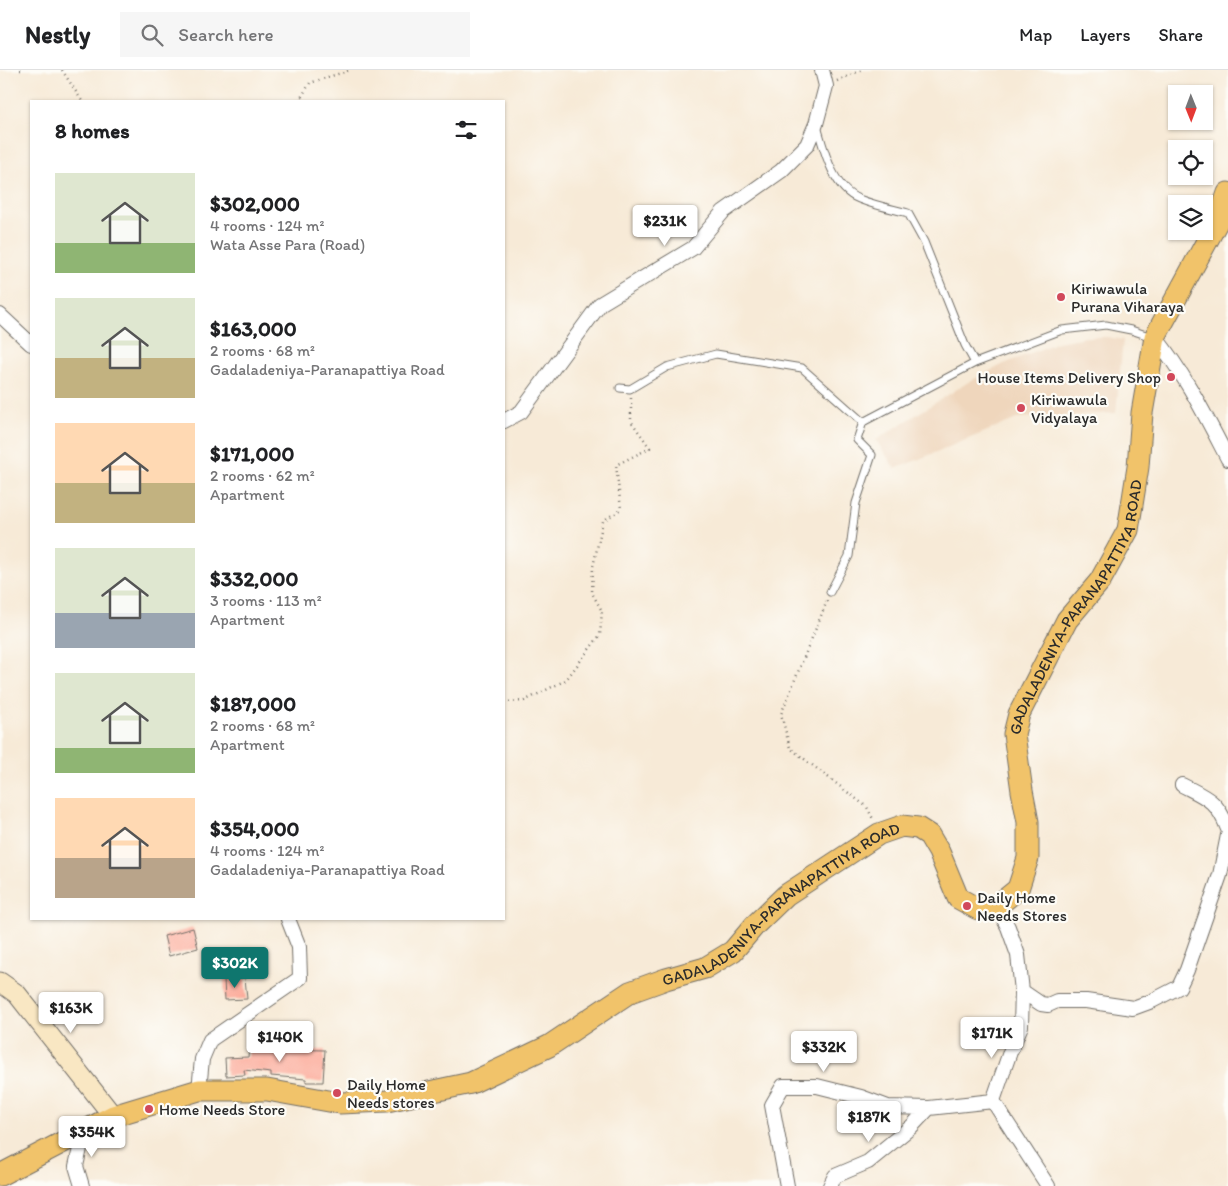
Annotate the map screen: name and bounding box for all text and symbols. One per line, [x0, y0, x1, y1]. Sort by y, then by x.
search box [120, 12, 470, 57]
text: Nestly [25, 20, 90, 49]
icon: search [138, 21, 166, 49]
text: Search here [178, 23, 274, 46]
text: Map [1019, 24, 1052, 46]
text: Layers [1080, 24, 1130, 46]
text: Share [1158, 24, 1203, 46]
north arrow [1168, 85, 1212, 130]
map controls [1168, 85, 1213, 240]
icon: filters [452, 116, 480, 144]
text: 8 homes [55, 118, 130, 143]
button: locate [1168, 140, 1213, 185]
text: $302,000 [210, 191, 300, 216]
icon: home [95, 193, 155, 253]
button: layers [1168, 195, 1213, 240]
pin: $231K [630, 204, 700, 247]
text: $231K [644, 211, 686, 230]
text: 4 rooms · 124 m² [210, 216, 325, 235]
text: Wata Asse Para (Road) [210, 235, 365, 254]
place label: Kiriwawula Purana Viharaya [1071, 279, 1185, 316]
marker: Kiriwawula Purana Viharaya [1055, 291, 1067, 303]
text: $163,000 [210, 316, 297, 341]
icon: home [95, 318, 155, 378]
text: 2 rooms · 68 m² [210, 341, 315, 360]
text: Gadaladeniya-Paranapattiya Road [210, 360, 445, 379]
place label: House Items Delivery Shop [977, 368, 1161, 387]
marker: House Items Delivery Shop [1165, 371, 1177, 383]
place label: Kiriwawula Vidyalaya [1031, 390, 1107, 427]
marker: Kiriwawula Vidyalaya [1015, 402, 1027, 414]
text: $171,000 [210, 441, 294, 466]
icon: home [95, 443, 155, 503]
text: 2 rooms · 62 m² [210, 466, 315, 485]
street label: GADALADENIYA-PARANAPATTIYA ROAD [1005, 478, 1146, 737]
text: Apartment [210, 485, 285, 504]
text: $332,000 [210, 566, 298, 591]
icon: home [95, 568, 155, 628]
text: 3 rooms · 113 m² [210, 591, 322, 610]
text: Apartment [210, 610, 285, 629]
text: $187,000 [210, 691, 296, 716]
icon: home [95, 693, 155, 753]
text: 2 rooms · 68 m² [210, 716, 315, 735]
text: Apartment [210, 735, 285, 754]
text: $354,000 [210, 816, 300, 841]
icon: home [95, 818, 155, 878]
street label: GADALADENIYA-PARANAPATTIYA ROAD [660, 819, 902, 990]
text: 4 rooms · 124 m² [210, 841, 325, 860]
text: Gadaladeniya-Paranapattiya Road [210, 860, 445, 879]
place label: Daily Home Needs Stores [977, 888, 1067, 925]
marker: Daily Home Needs Stores [961, 900, 973, 912]
pin: $302K [200, 946, 270, 989]
text: $302K [212, 953, 258, 972]
pin: $163K [36, 992, 106, 1034]
text: $163K [50, 998, 92, 1017]
pin: $171K [957, 1016, 1027, 1059]
pin: $140K [245, 1020, 315, 1063]
text: $171K [971, 1023, 1013, 1042]
text: $140K [257, 1027, 303, 1046]
pin: $332K [789, 1030, 859, 1073]
text: $332K [802, 1037, 846, 1056]
place label: Daily Home Needs stores [347, 1075, 435, 1112]
marker: Daily Home Needs stores [331, 1087, 343, 1099]
place label: Home Needs Store [159, 1100, 286, 1119]
pin: $187K [834, 1100, 904, 1143]
marker: Home Needs Store [143, 1103, 155, 1115]
text: $187K [848, 1107, 890, 1126]
pin: $354K [57, 1116, 127, 1158]
text: $354K [69, 1122, 115, 1141]

